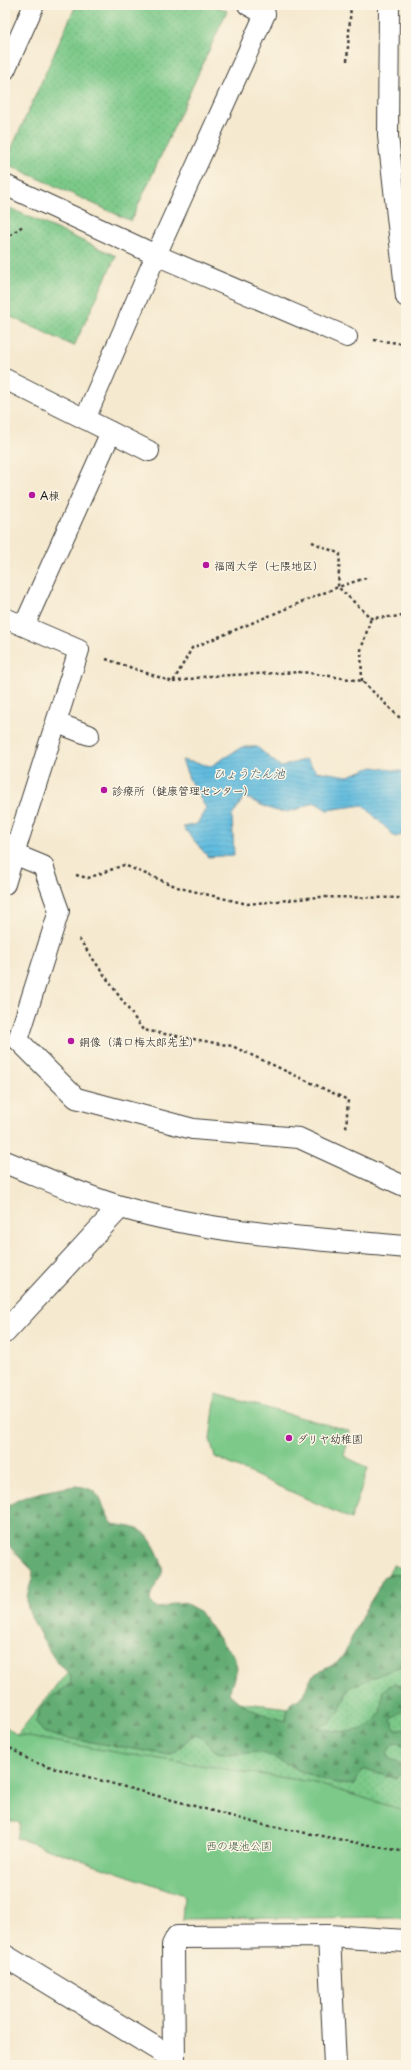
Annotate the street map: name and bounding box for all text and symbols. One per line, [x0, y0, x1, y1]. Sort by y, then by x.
place label: A棟 [40, 487, 59, 504]
marker: A棟 [27, 490, 37, 500]
place label: 福岡大学（七隈地区） [214, 557, 324, 574]
marker: 福岡大学（七隈地区） [201, 560, 211, 570]
water label: ひょうたん池 [213, 764, 286, 782]
place label: 診療所（健康管理センター） [112, 782, 255, 799]
marker: 診療所（健康管理センター） [99, 785, 109, 795]
place label: 銅像（溝口梅太郎先生） [79, 1033, 200, 1050]
marker: 銅像（溝口梅太郎先生） [66, 1036, 76, 1046]
place label: ダリヤ幼稚園 [297, 1430, 363, 1447]
marker: ダリヤ幼稚園 [284, 1433, 294, 1443]
park label: 西の堤池公園 [206, 1837, 272, 1854]

